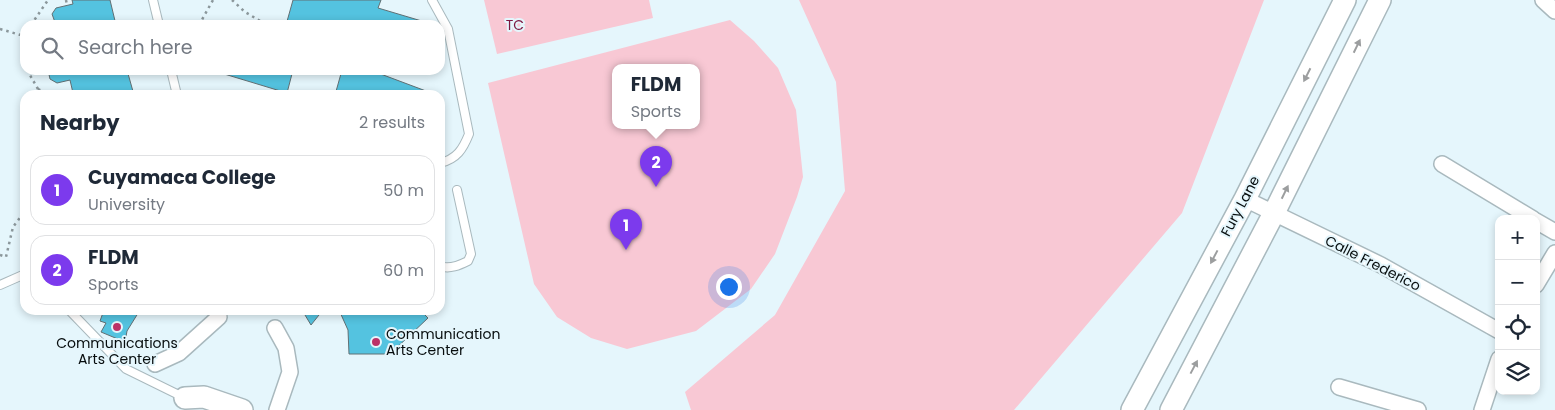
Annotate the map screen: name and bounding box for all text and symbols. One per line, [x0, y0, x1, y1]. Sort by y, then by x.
park label: TC [506, 15, 524, 35]
search box [20, 20, 445, 75]
icon: search [38, 34, 66, 62]
text: Search here [78, 34, 192, 61]
one-way arrow [1354, 39, 1362, 53]
popup [612, 64, 700, 129]
one-way arrow [1303, 68, 1311, 82]
text: FLDM [631, 71, 681, 98]
text: Sports [631, 100, 681, 123]
text: Nearby [40, 108, 120, 137]
text: 2 results [359, 111, 425, 134]
pin: 2 [640, 146, 672, 187]
text: Cuyamaca College [88, 164, 276, 191]
street label: Fury Lane [1216, 172, 1264, 240]
text: 1 [54, 179, 60, 202]
text: 50 m [383, 179, 424, 202]
one-way arrow [1281, 185, 1289, 199]
text: University [88, 193, 165, 216]
pin: 1 [610, 209, 642, 250]
map controls [1495, 215, 1540, 395]
button: + [1495, 215, 1540, 260]
street label: Calle Frederico [1322, 230, 1424, 296]
text: FLDM [88, 244, 139, 271]
one-way arrow [1209, 251, 1218, 264]
text: 2 [52, 259, 62, 282]
text: 60 m [383, 259, 424, 282]
button: − [1495, 260, 1540, 305]
text: Sports [88, 273, 139, 296]
your location [716, 274, 742, 300]
button: locate [1495, 305, 1540, 350]
marker: Communications Arts Center [111, 321, 123, 333]
place label: Communication Arts Center [386, 324, 500, 360]
place label: Communications Arts Center [56, 333, 178, 369]
marker: Communication Arts Center [370, 336, 382, 348]
button: layers [1495, 350, 1540, 395]
one-way arrow [1190, 360, 1198, 374]

